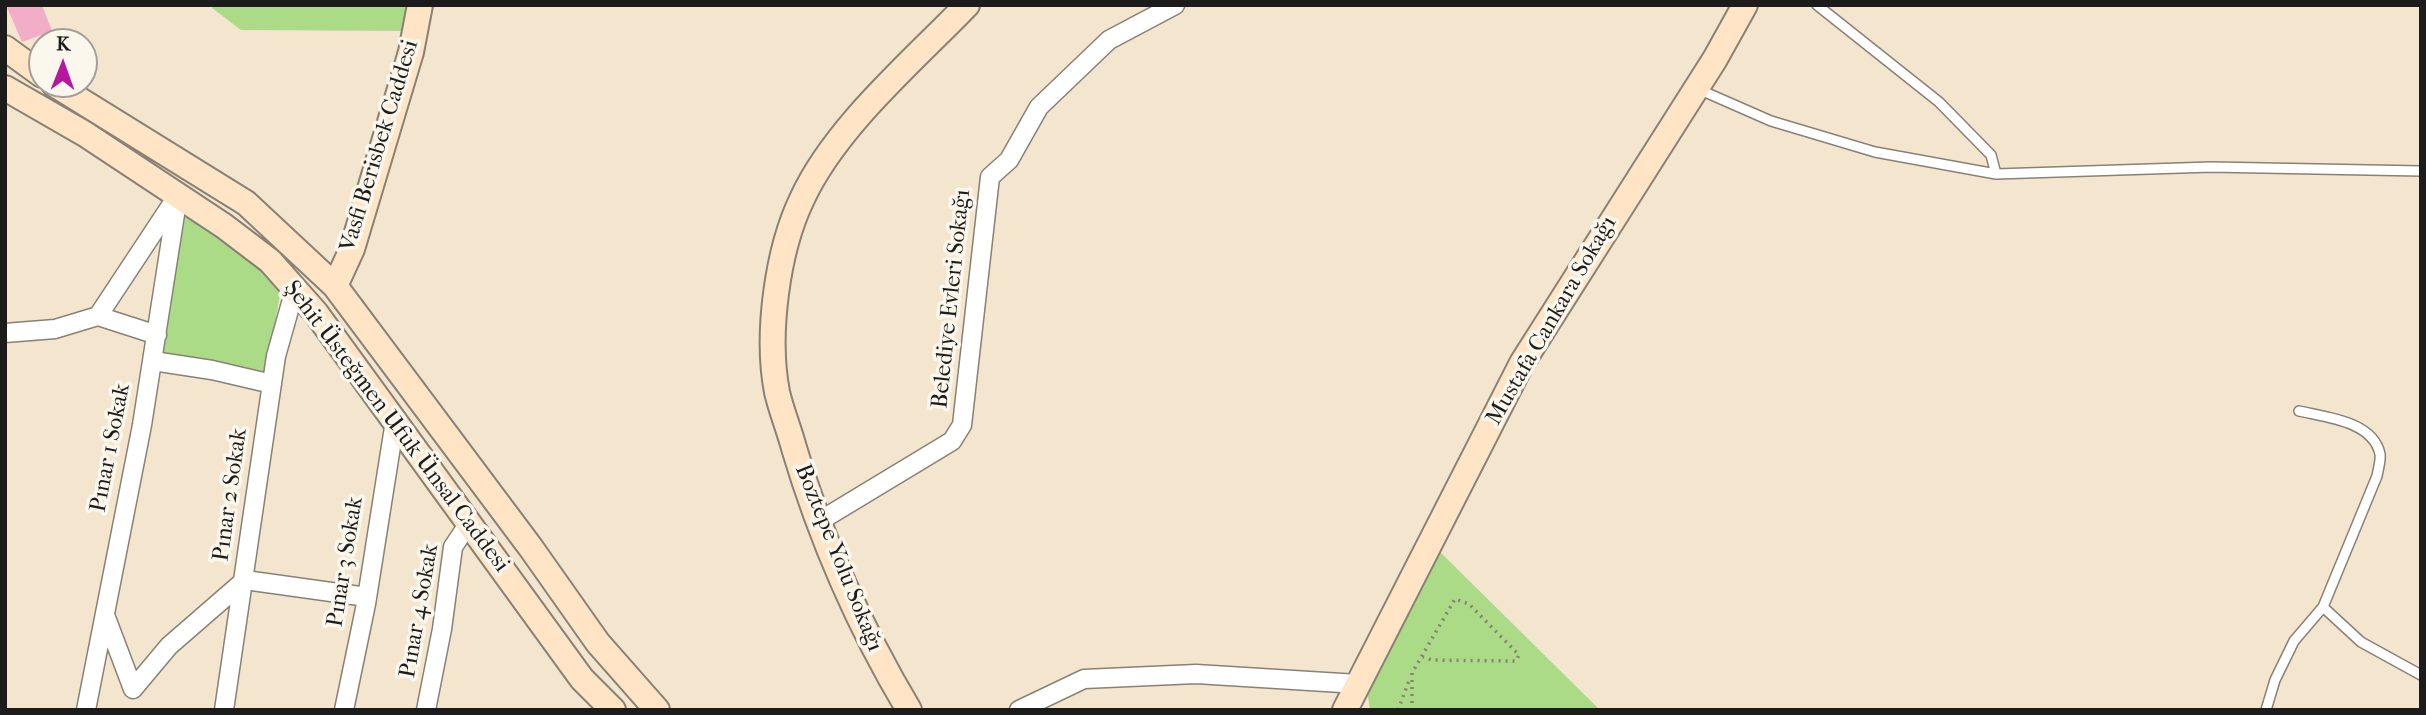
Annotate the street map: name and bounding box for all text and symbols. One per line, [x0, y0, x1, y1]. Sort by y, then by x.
north arrow [28, 28, 98, 98]
text: K [56, 33, 70, 55]
street label: Vasfi Berisbek Caddesi [335, 37, 425, 255]
street label: Belediye Evleri Sokağı [927, 188, 977, 410]
street label: Mustafa Cankara Sokağı [1481, 212, 1623, 430]
street label: Şehit Üsteğmen Ufuk Ünsal Caddesi [277, 276, 515, 578]
street label: Pınar 1 Sokak [85, 381, 137, 515]
street label: Pınar 2 Sokak [208, 427, 254, 563]
street label: Boztepe Yolu Sokağı [788, 460, 888, 656]
street label: Pınar 3 Sokak [322, 495, 370, 629]
street label: Pınar 4 Sokak [395, 542, 445, 680]

